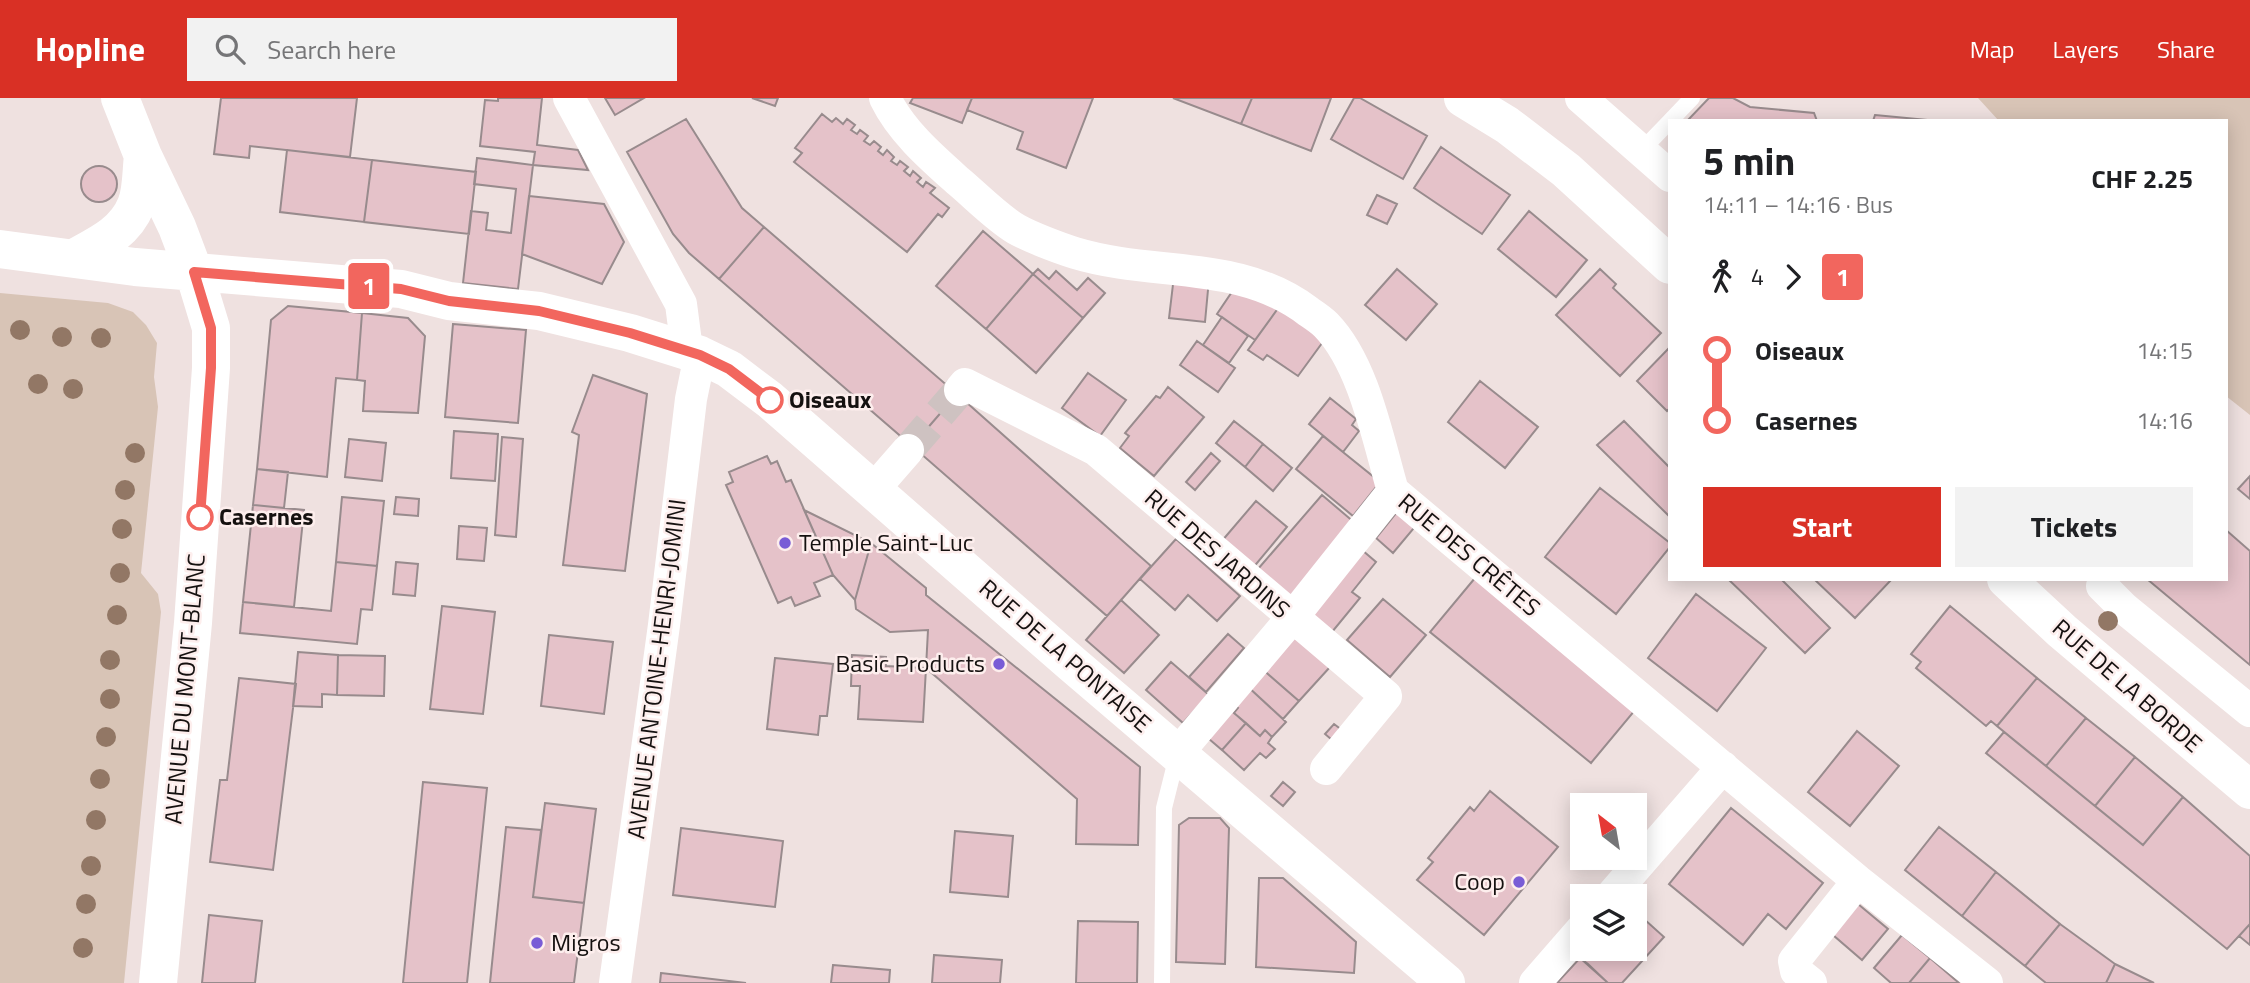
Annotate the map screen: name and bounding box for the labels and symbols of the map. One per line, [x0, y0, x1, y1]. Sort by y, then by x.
line badge: 1 [346, 263, 392, 309]
place label: Oiseaux [789, 381, 872, 417]
marker: Oiseaux [757, 387, 783, 413]
street label: RUE DES JARDINS [1137, 480, 1298, 627]
street label: RUE DES CRÊTES [1391, 484, 1549, 624]
street label: AVENUE ANTOINE-HENRI-JOMINI [617, 497, 695, 841]
place label: Casernes [219, 498, 314, 534]
marker: Casernes [187, 504, 213, 530]
place label: Temple Saint-Luc [799, 524, 973, 560]
marker: Temple Saint-Luc [777, 535, 793, 551]
street label: AVENUE DU MONT-BLANC [154, 552, 214, 825]
street label: RUE DE LA PONTAISE [972, 570, 1160, 740]
street label: RUE DE LA BORDE [2045, 610, 2210, 761]
place label: Basic Products [836, 645, 985, 681]
marker: Basic Products [991, 656, 1007, 672]
north arrow [1570, 793, 1647, 870]
place label: Coop [1454, 863, 1505, 899]
marker: Coop [1511, 874, 1527, 890]
place label: Migros [551, 924, 621, 960]
marker: Migros [529, 935, 545, 951]

